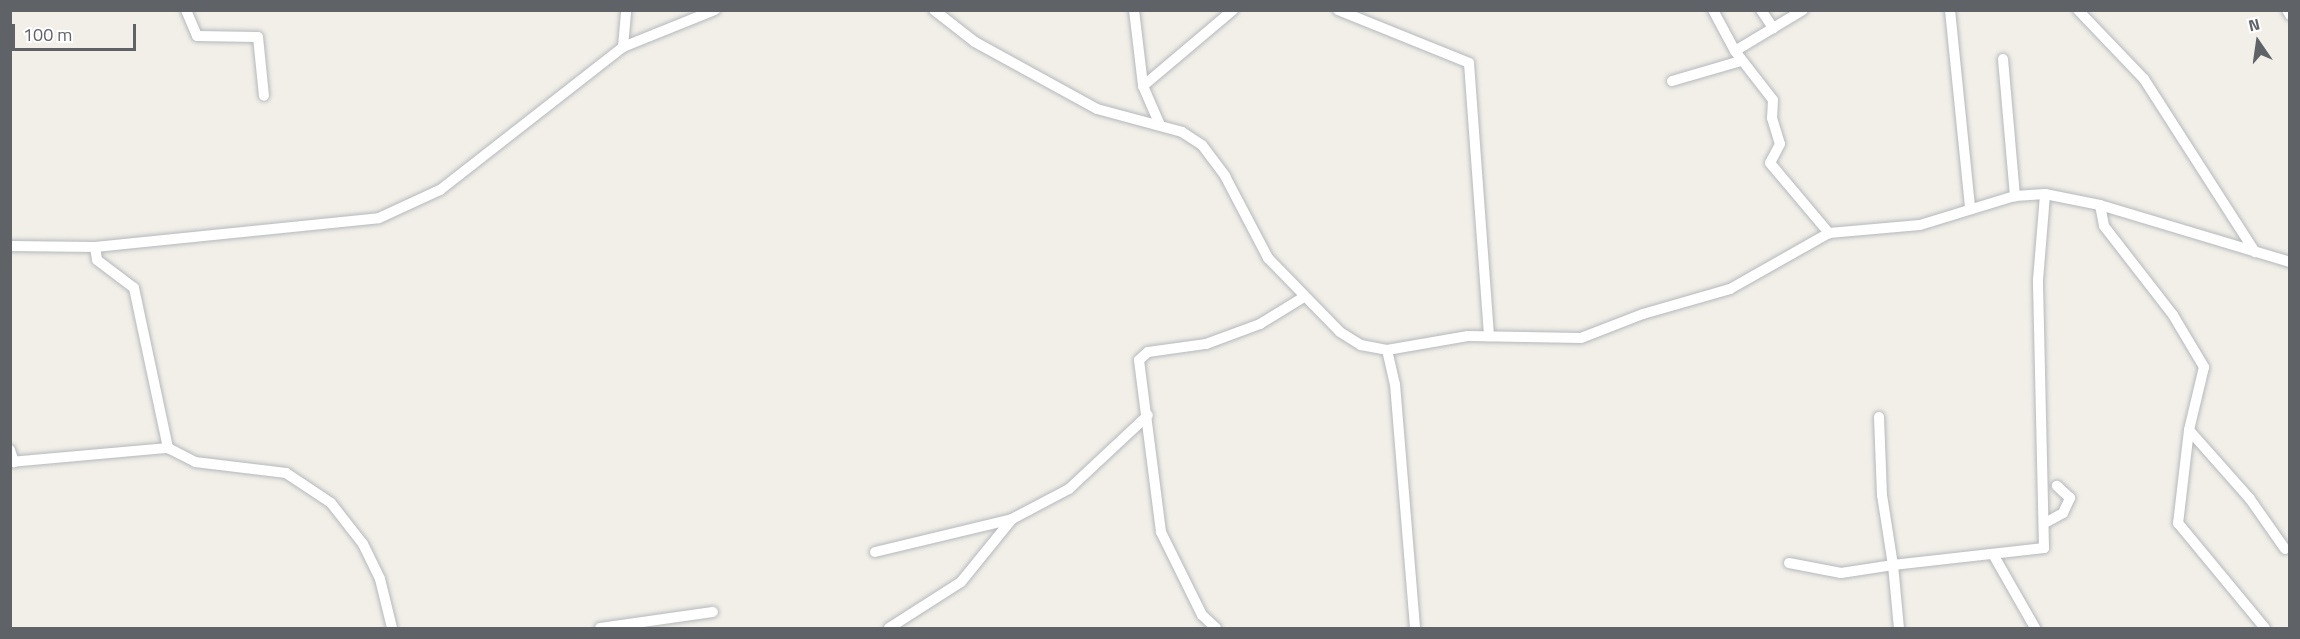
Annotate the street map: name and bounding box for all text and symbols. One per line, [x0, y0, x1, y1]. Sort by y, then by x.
scale bar [15, 12, 140, 50]
north arrow [2228, 12, 2288, 72]
text: N [2246, 12, 2262, 37]
text: 100 m [23, 21, 72, 48]

